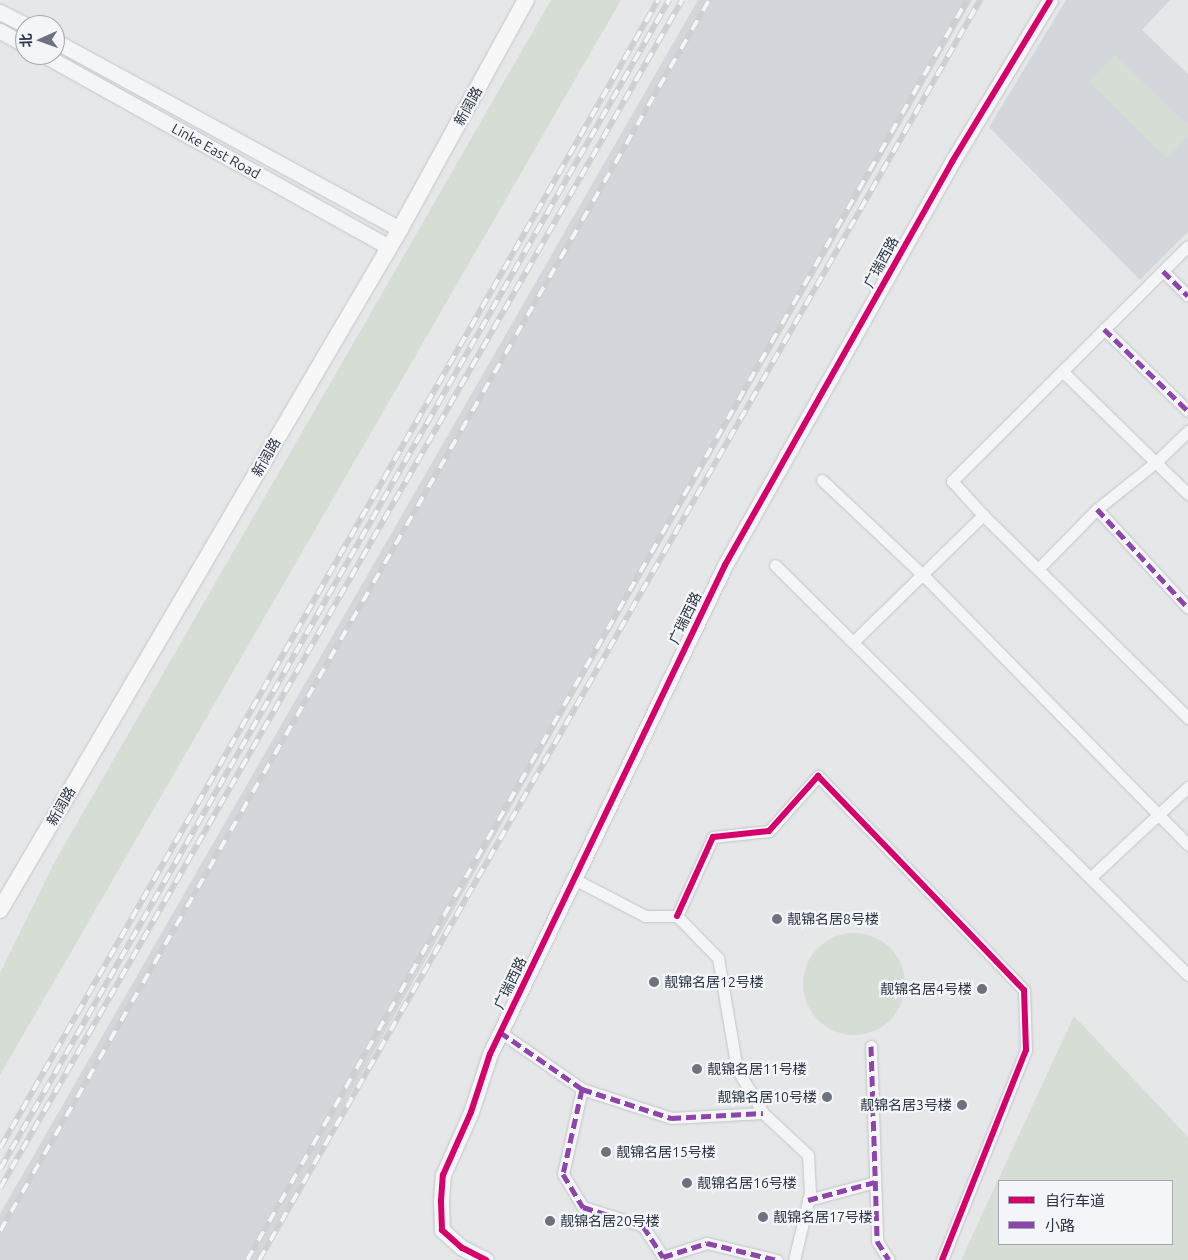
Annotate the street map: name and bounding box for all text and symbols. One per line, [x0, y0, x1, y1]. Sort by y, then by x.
north arrow [15, 15, 65, 65]
text: 北 [18, 33, 34, 48]
street label: 新阔路 [450, 84, 486, 128]
street label: Linke East Road [169, 120, 263, 182]
street label: 广瑞西路 [860, 233, 902, 291]
street label: 新阔路 [248, 435, 284, 479]
street label: 广瑞西路 [665, 589, 705, 647]
street label: 新阔路 [43, 784, 79, 828]
place label: 靓锦名居8号楼 [787, 911, 879, 927]
marker: 靓锦名居8号楼 [771, 913, 783, 925]
street label: 广瑞西路 [490, 954, 530, 1012]
place label: 靓锦名居12号楼 [664, 974, 764, 990]
marker: 靓锦名居12号楼 [648, 976, 660, 988]
place label: 靓锦名居4号楼 [880, 981, 972, 997]
marker: 靓锦名居4号楼 [976, 983, 988, 995]
place label: 靓锦名居11号楼 [707, 1061, 807, 1077]
marker: 靓锦名居11号楼 [691, 1063, 703, 1075]
place label: 靓锦名居10号楼 [717, 1089, 817, 1105]
marker: 靓锦名居10号楼 [821, 1091, 833, 1103]
place label: 靓锦名居3号楼 [860, 1097, 952, 1113]
marker: 靓锦名居3号楼 [956, 1099, 968, 1111]
place label: 靓锦名居15号楼 [616, 1144, 716, 1160]
marker: 靓锦名居15号楼 [600, 1146, 612, 1158]
place label: 靓锦名居16号楼 [697, 1175, 797, 1191]
marker: 靓锦名居16号楼 [681, 1177, 693, 1189]
legend [998, 1180, 1173, 1245]
text: 自行车道 [1045, 1192, 1105, 1209]
place label: 靓锦名居17号楼 [773, 1209, 873, 1225]
marker: 靓锦名居17号楼 [757, 1211, 769, 1223]
place label: 靓锦名居20号楼 [560, 1213, 660, 1229]
marker: 靓锦名居20号楼 [544, 1215, 556, 1227]
text: 小路 [1045, 1217, 1075, 1234]

